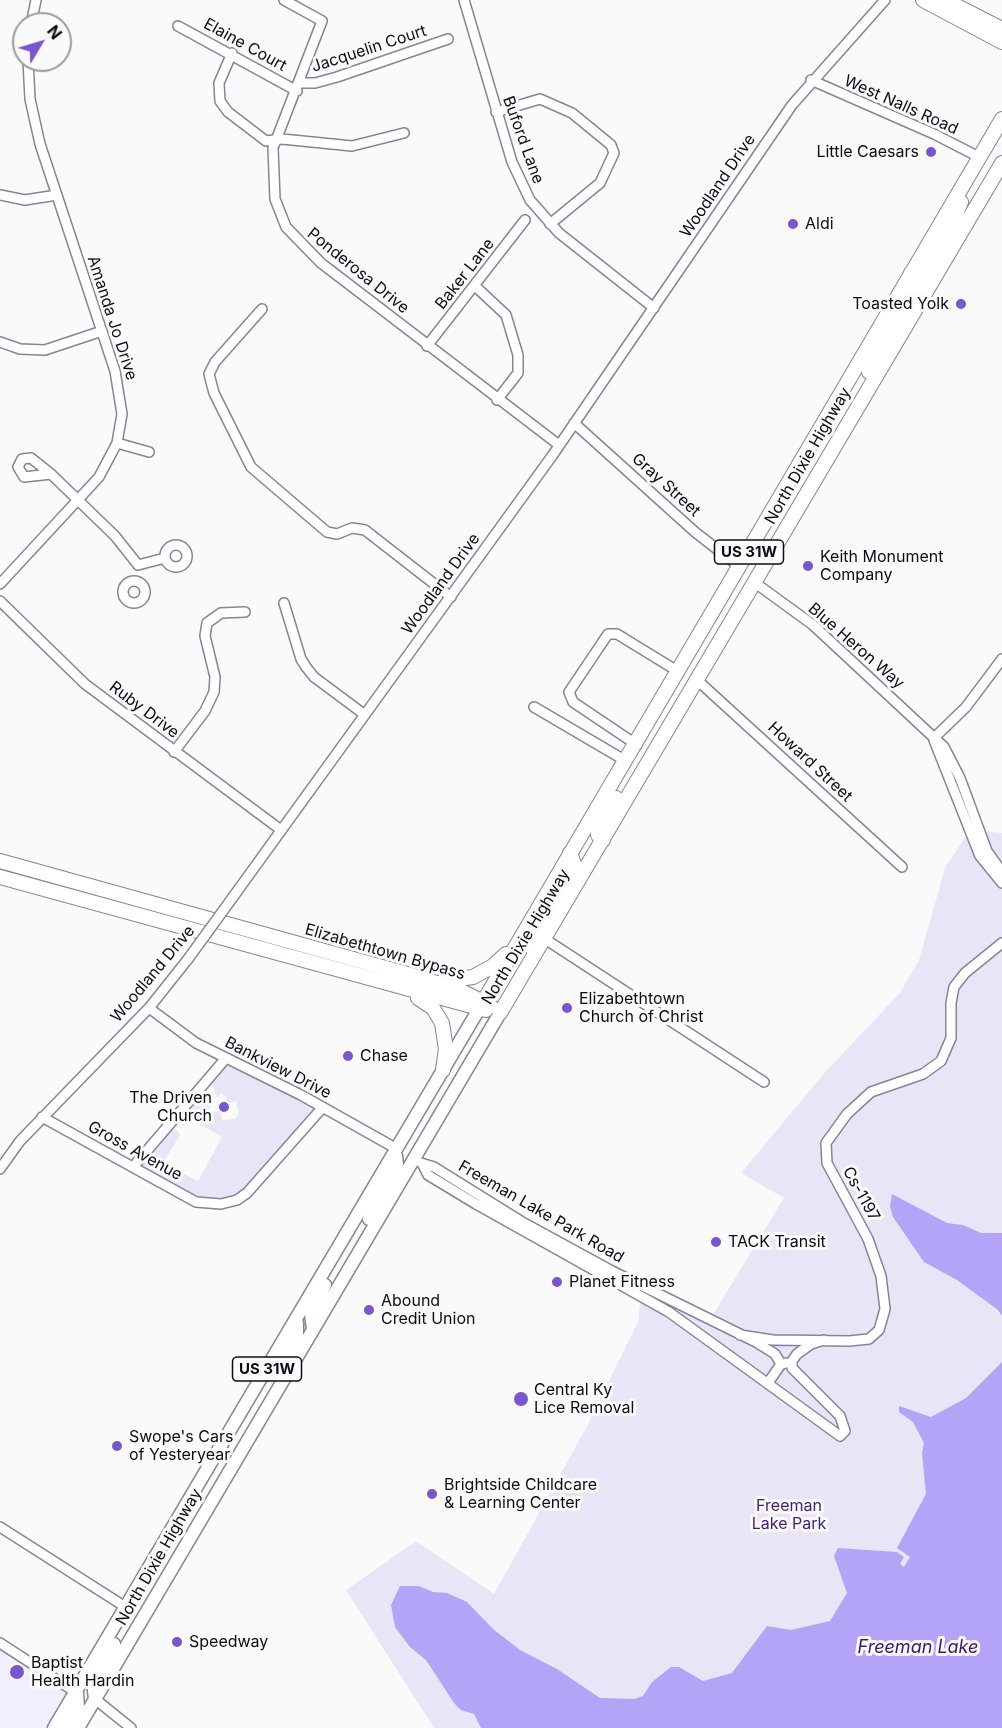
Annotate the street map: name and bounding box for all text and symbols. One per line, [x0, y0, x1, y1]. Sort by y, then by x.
north arrow [12, 12, 72, 72]
street label: Elaine Court [200, 14, 290, 76]
text: N [43, 21, 66, 43]
street label: Jacquelin Court [309, 21, 429, 77]
street label: West Nalls Road [841, 71, 961, 139]
street label: Buford Lane [498, 94, 548, 186]
street label: Woodland Drive [676, 131, 760, 241]
place label: Little Caesars [816, 142, 919, 162]
marker: Little Caesars [924, 145, 938, 159]
place label: Aldi [805, 214, 834, 234]
marker: Aldi [786, 217, 800, 231]
street label: Ponderosa Drive [303, 224, 413, 318]
street label: Baker Lane [431, 235, 499, 313]
street label: Amanda Jo Drive [83, 253, 141, 383]
place label: Toasted Yolk [852, 294, 949, 314]
marker: Toasted Yolk [954, 297, 968, 311]
street label: North Dixie Highway [761, 384, 855, 528]
street label: Gray Street [628, 449, 704, 521]
street label: Woodland Drive [398, 530, 484, 638]
road number: US 31W [714, 540, 783, 564]
place label: Keith Monument Company [820, 547, 944, 585]
marker: Keith Monument Company [801, 559, 815, 573]
street label: Blue Heron Way [804, 599, 908, 693]
street label: Ruby Drive [105, 678, 183, 742]
street label: Howard Street [764, 718, 856, 806]
street label: North Dixie Highway [478, 866, 574, 1008]
street label: Elizabethtown Bypass [303, 920, 467, 984]
street label: Woodland Drive [107, 922, 199, 1026]
place label: Elizabethtown Church of Christ [579, 989, 703, 1027]
marker: Elizabethtown Church of Christ [560, 1001, 574, 1015]
street label: Bankview Drive [222, 1033, 334, 1103]
place label: Chase [360, 1046, 408, 1066]
marker: Chase [341, 1049, 355, 1063]
place label: The Driven Church [129, 1088, 212, 1126]
marker: The Driven Church [217, 1100, 231, 1114]
street label: Gross Avenue [84, 1117, 186, 1185]
street label: Freeman Lake Park Road [455, 1157, 627, 1267]
street label: Cs-1197 [838, 1163, 884, 1225]
place label: TACK Transit [728, 1232, 826, 1252]
marker: TACK Transit [709, 1235, 723, 1249]
place label: Planet Fitness [569, 1272, 675, 1292]
marker: Planet Fitness [550, 1275, 564, 1289]
place label: Abound Credit Union [381, 1291, 475, 1329]
marker: Abound Credit Union [362, 1303, 376, 1317]
road number: US 31W [232, 1357, 302, 1381]
place label: Central Ky Lice Removal [534, 1380, 634, 1418]
marker: Central Ky Lice Removal [512, 1390, 530, 1408]
place label: Swope's Cars of Yesteryear [129, 1427, 233, 1465]
marker: Swope's Cars of Yesteryear [110, 1439, 124, 1453]
place label: Brightside Childcare & Learning Center [444, 1475, 597, 1513]
street label: North Dixie Highway [112, 1485, 206, 1629]
marker: Brightside Childcare & Learning Center [425, 1487, 439, 1501]
park label: Freeman Lake Park [752, 1496, 826, 1534]
place label: Speedway [189, 1632, 268, 1652]
marker: Speedway [170, 1635, 184, 1649]
water label: Freeman Lake [858, 1637, 978, 1659]
place label: Baptist Health Hardin [31, 1653, 134, 1691]
marker: Baptist Health Hardin [8, 1663, 26, 1681]

